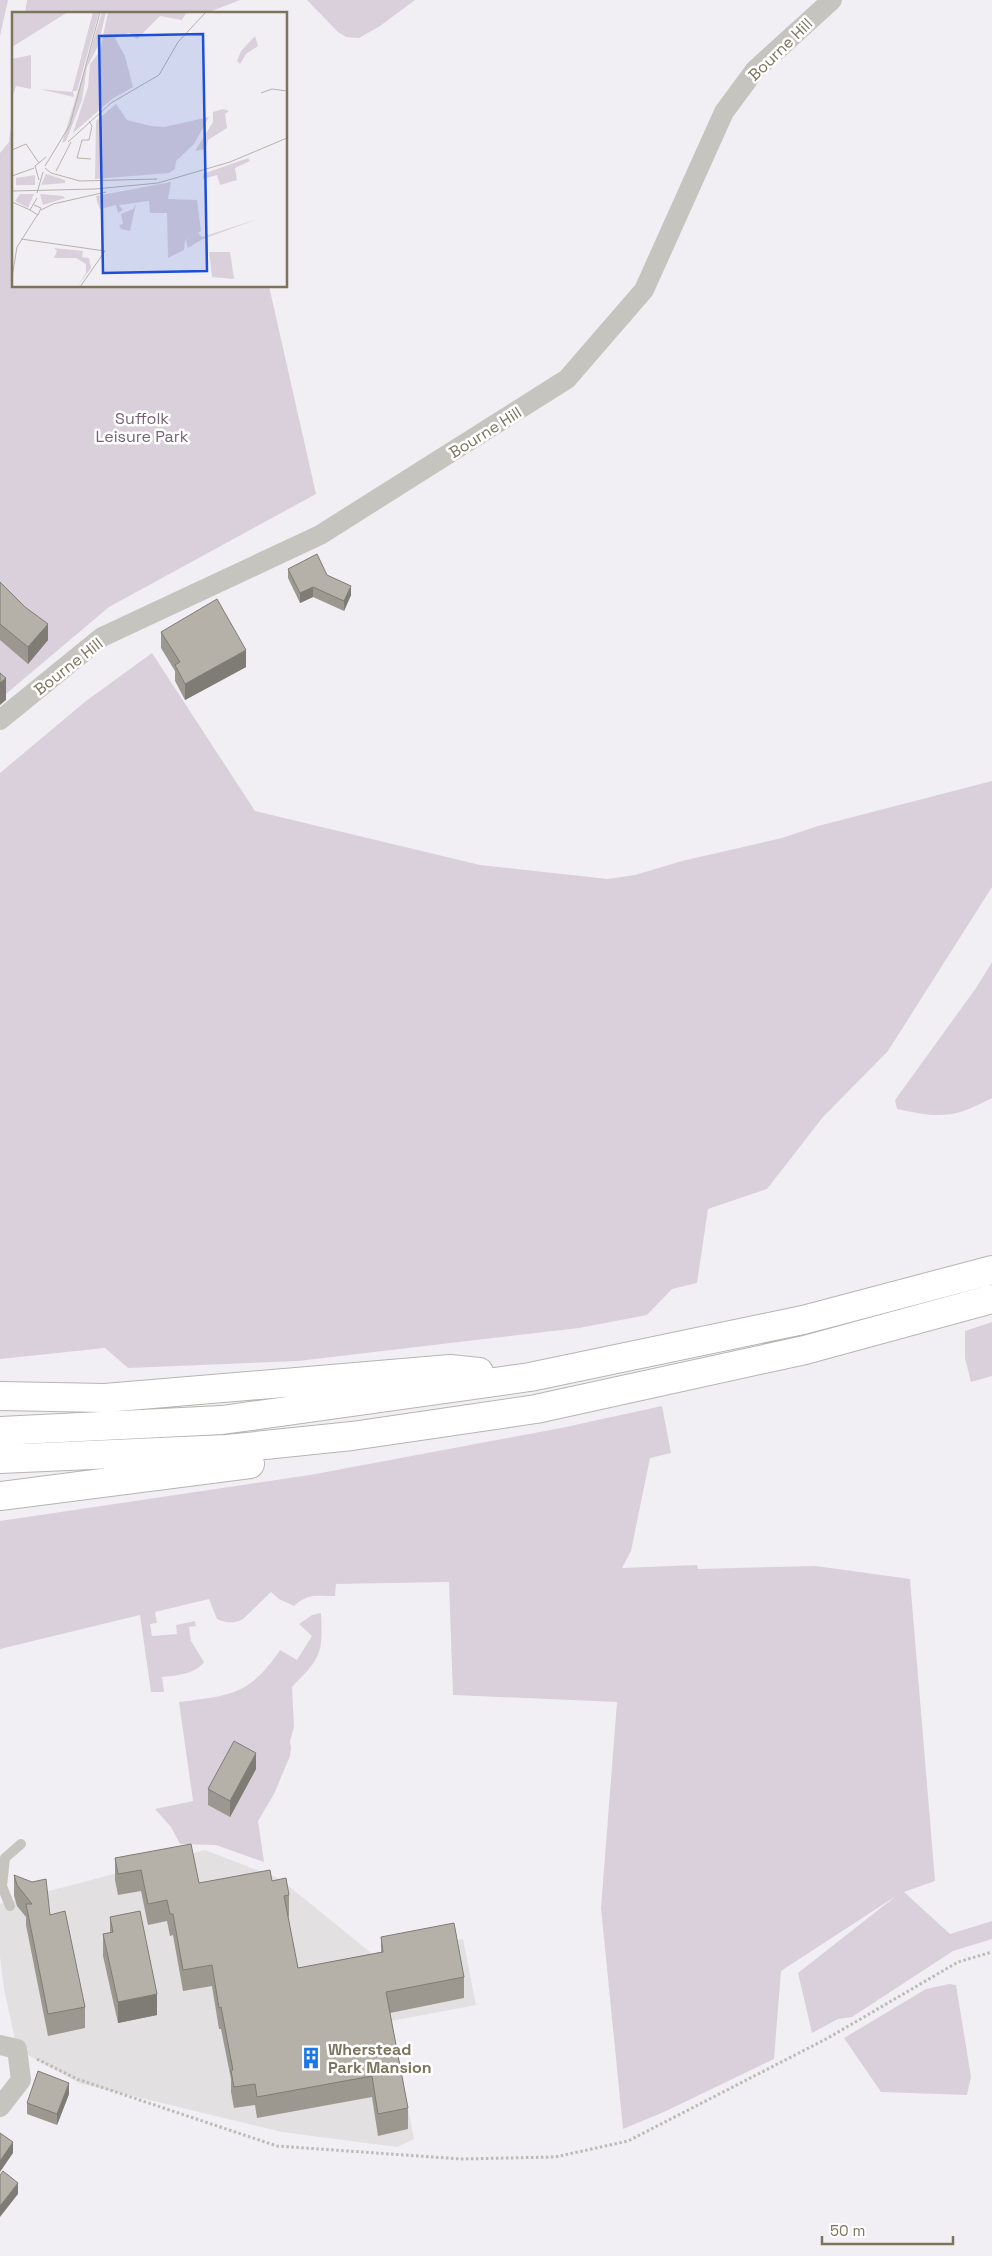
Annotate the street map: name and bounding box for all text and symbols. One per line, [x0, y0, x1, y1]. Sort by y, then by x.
inset map [12, 12, 288, 288]
street label: Bourne Hill [744, 13, 817, 85]
street label: Bourne Hill [445, 402, 526, 463]
park label: Suffolk Leisure Park [96, 408, 189, 447]
street label: Bourne Hill [30, 633, 107, 700]
place label: Wherstead Park Mansion [328, 2039, 432, 2078]
building icon: Wherstead Park Mansion [298, 2045, 324, 2071]
scale bar [822, 2214, 953, 2246]
text: 50 m [830, 2221, 865, 2240]

